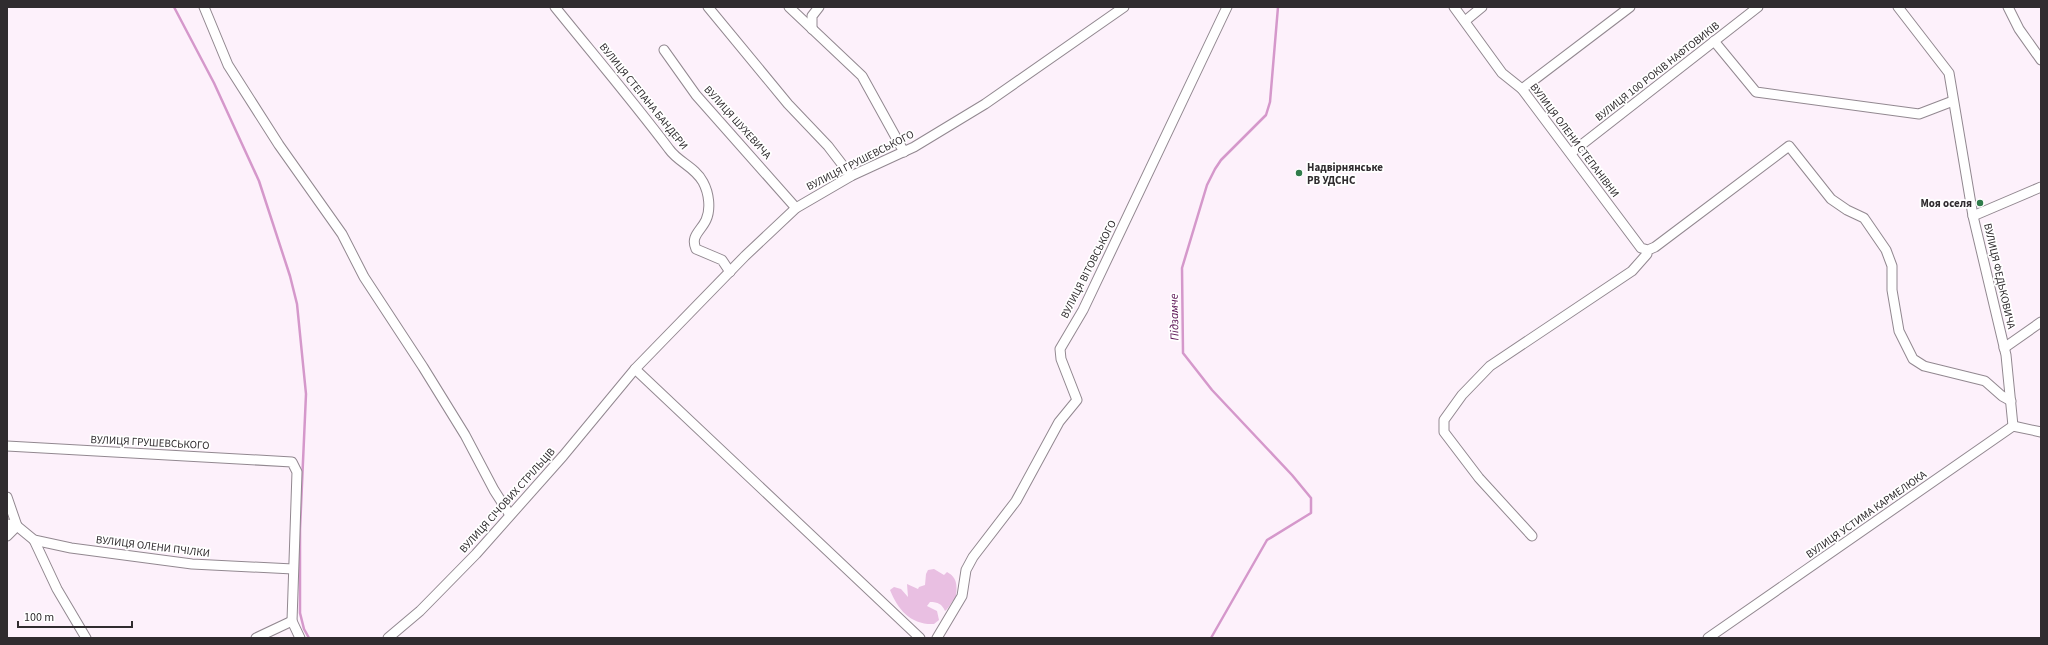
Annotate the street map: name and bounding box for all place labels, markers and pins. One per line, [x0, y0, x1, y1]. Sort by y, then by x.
place label: Надвірнянське РВ УДСНС [1307, 160, 1383, 188]
marker: Надвірнянське РВ УДСНС [1294, 168, 1304, 178]
place label: Моя оселя [1920, 196, 1972, 211]
marker: Моя оселя [1975, 198, 1985, 208]

